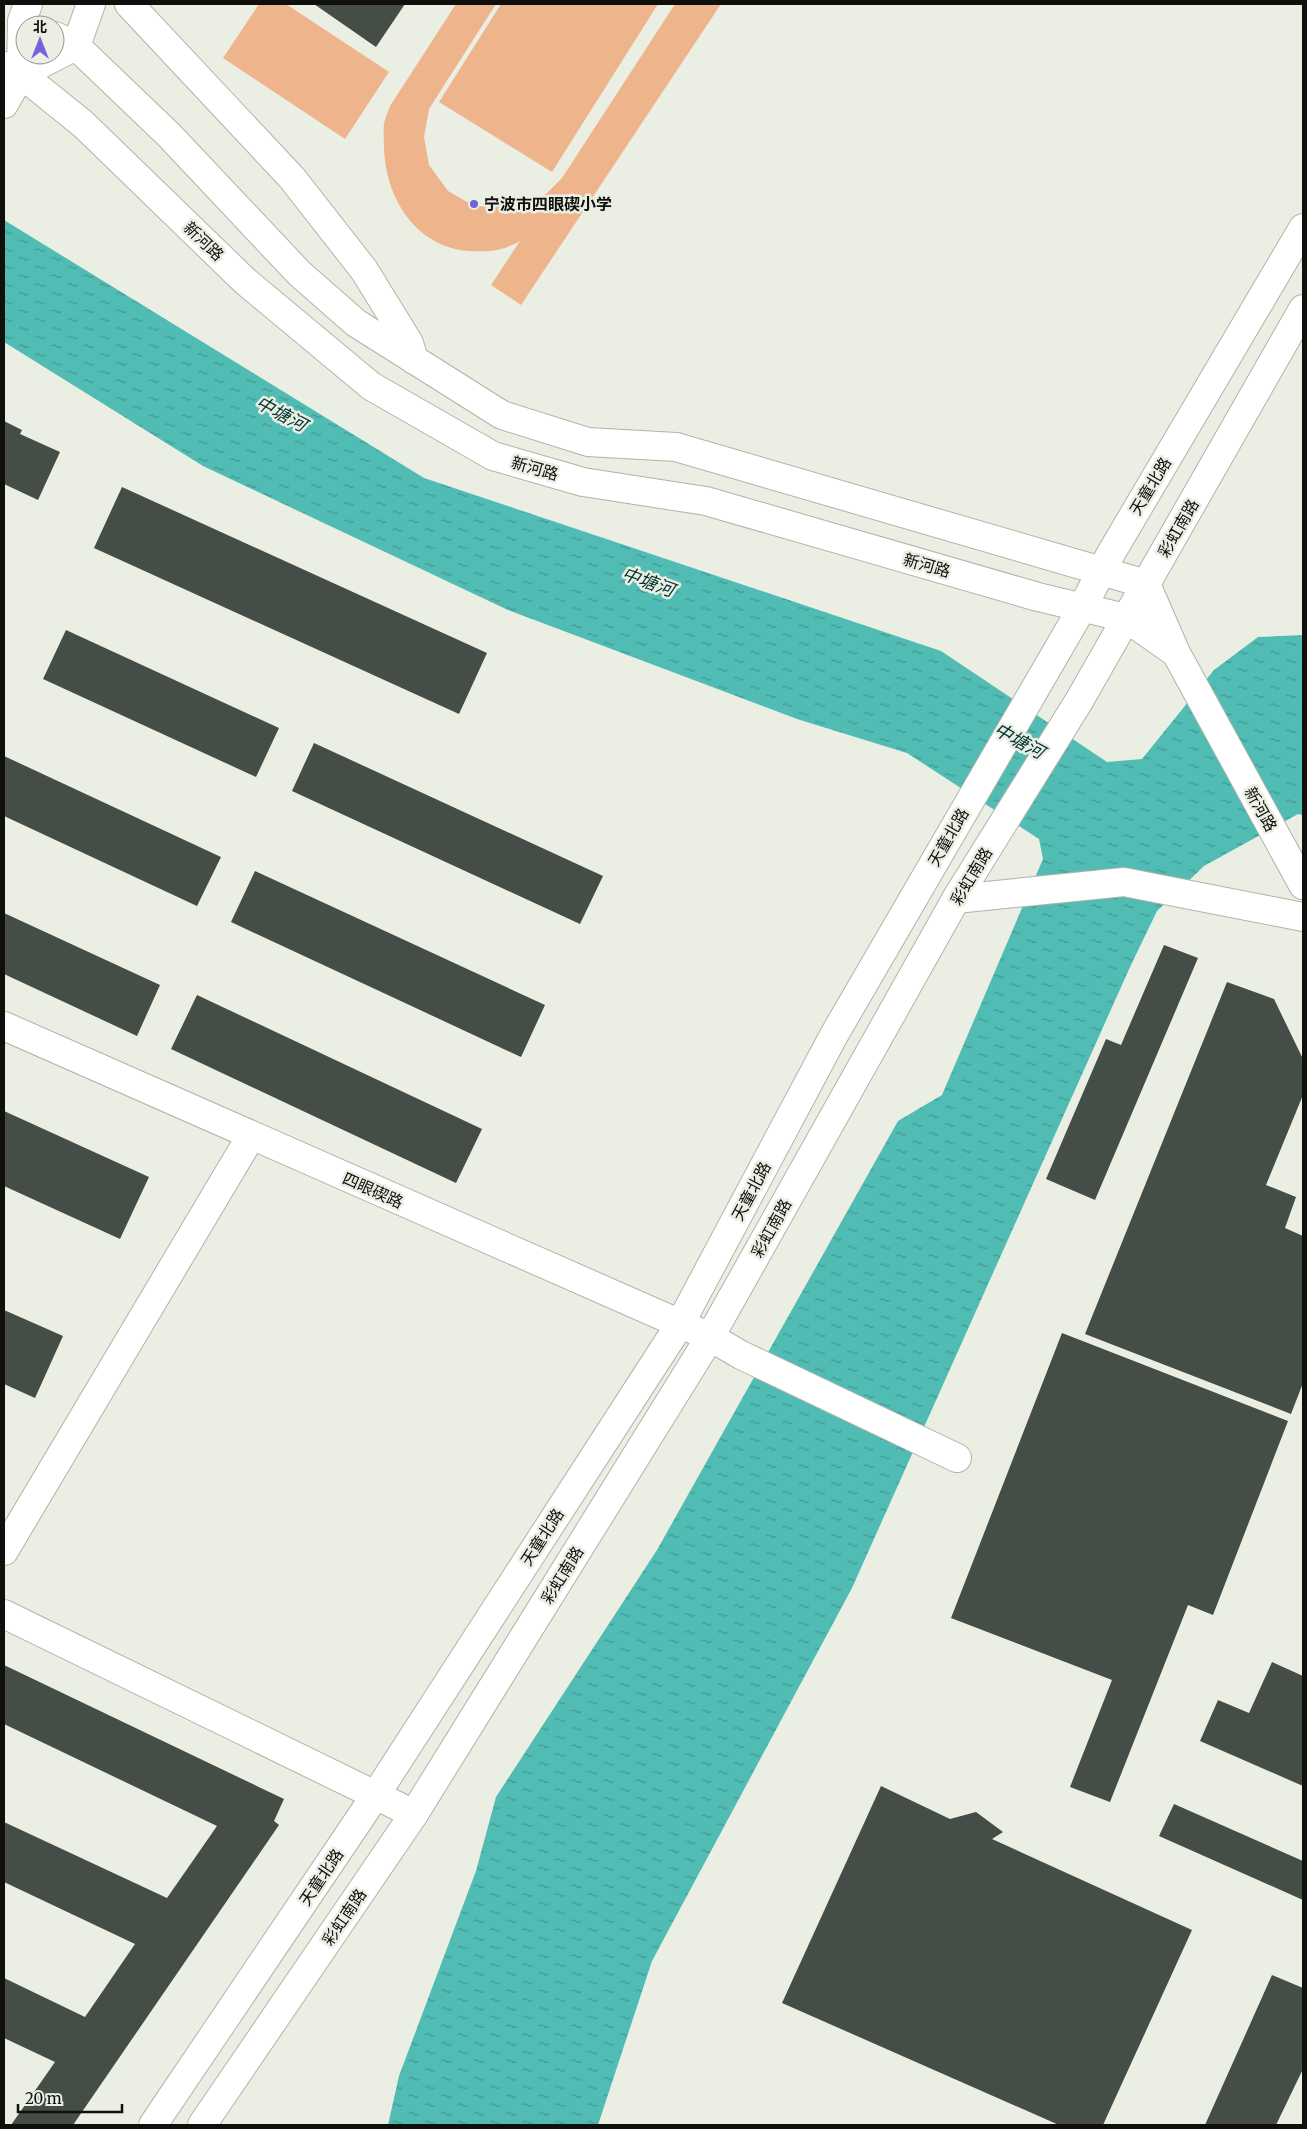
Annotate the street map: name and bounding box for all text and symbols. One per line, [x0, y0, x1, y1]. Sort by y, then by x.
north arrow [15, 15, 65, 65]
text: 北 [33, 18, 47, 36]
place label: 宁波市四眼碶小学 [484, 194, 612, 214]
marker: 宁波市四眼碶小学 [468, 198, 480, 210]
street label: 新河路 [180, 217, 228, 265]
water label: 中塘河 [252, 391, 313, 438]
street label: 新河路 [509, 452, 561, 484]
street label: 天童北路 [1125, 453, 1175, 519]
street label: 彩虹南路 [1153, 495, 1203, 561]
street label: 新河路 [901, 549, 953, 581]
water label: 中塘河 [619, 561, 680, 603]
water label: 中塘河 [990, 717, 1051, 765]
street label: 新河路 [1241, 783, 1281, 835]
street label: 天童北路 [923, 804, 973, 870]
street label: 彩虹南路 [946, 843, 996, 909]
street label: 天童北路 [727, 1158, 775, 1224]
street label: 四眼碶路 [340, 1168, 406, 1212]
street label: 彩虹南路 [747, 1195, 795, 1261]
street label: 天童北路 [516, 1505, 568, 1569]
street label: 彩虹南路 [537, 1543, 587, 1607]
street label: 天童北路 [295, 1845, 347, 1909]
street label: 彩虹南路 [318, 1885, 370, 1949]
scale bar [18, 2082, 121, 2114]
text: 20 m [25, 2089, 62, 2108]

